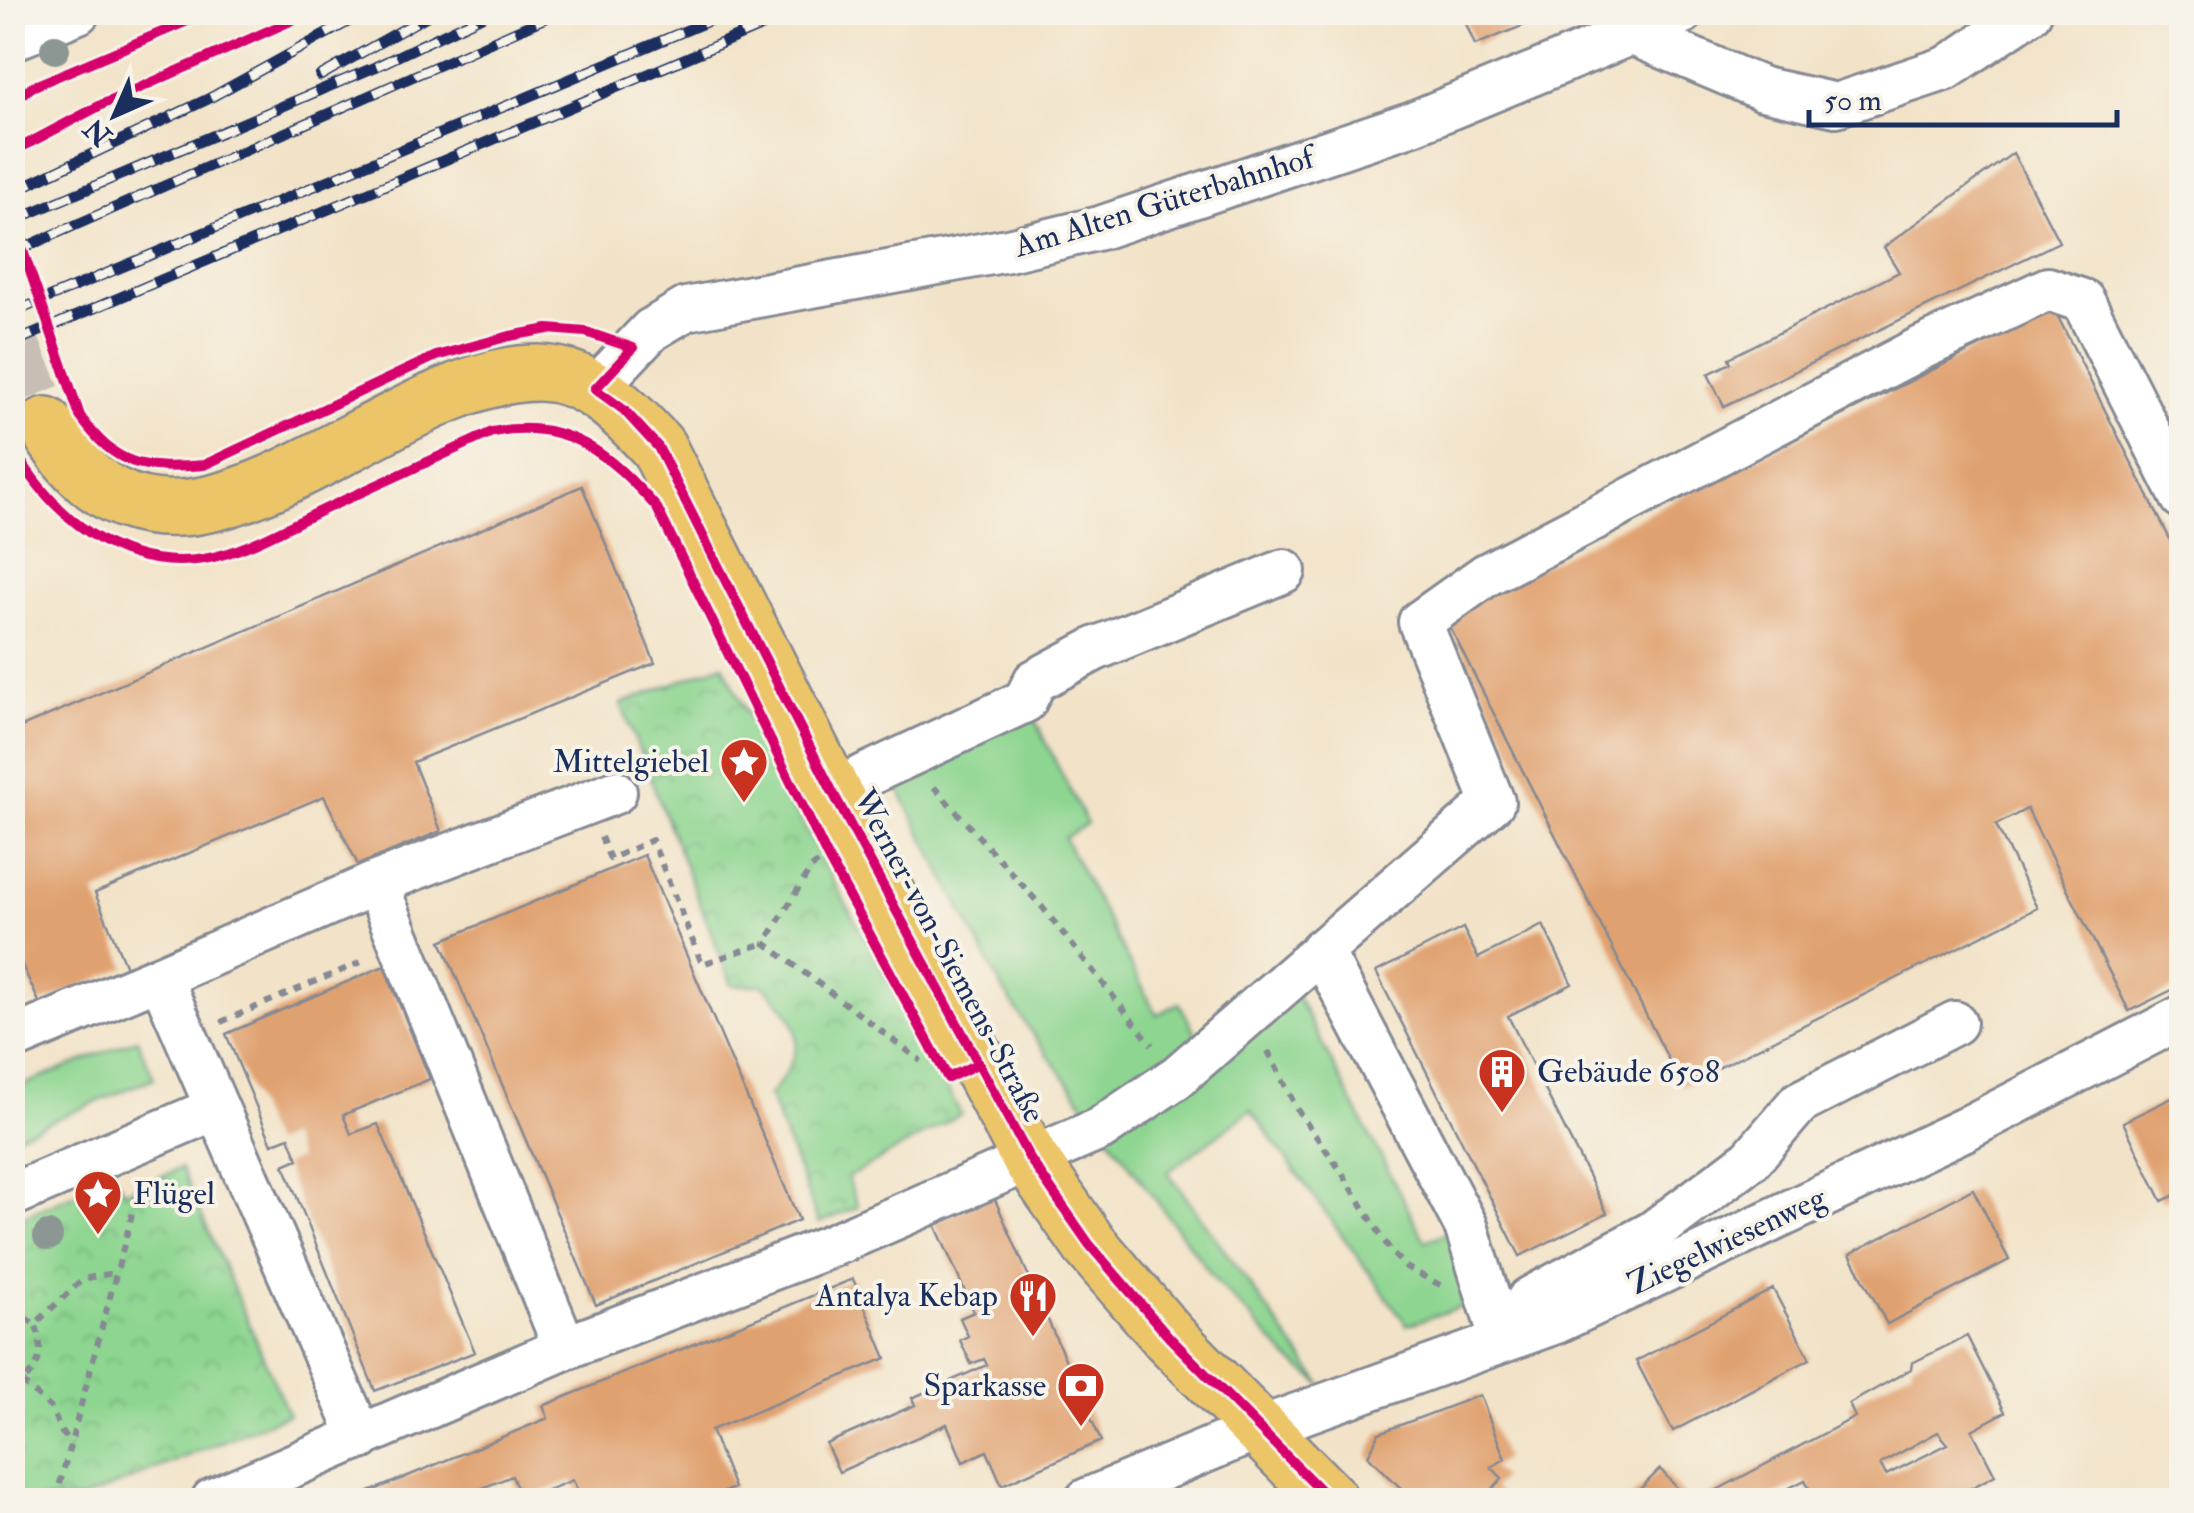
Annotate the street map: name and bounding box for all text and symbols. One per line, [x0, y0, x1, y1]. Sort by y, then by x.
north arrow [65, 65, 165, 165]
scale bar [1809, 65, 2116, 127]
text: 50 m [1824, 82, 1882, 119]
text: N [76, 110, 120, 154]
street label: Am Alten Güterbahnhof [1009, 136, 1323, 267]
place icon: Mittelgiebel [718, 736, 770, 804]
place label: Mittelgiebel [553, 742, 709, 782]
street label: Werner-von-Siemens-Straße [844, 782, 1054, 1129]
building icon: Gebäude 6508 [1476, 1046, 1528, 1114]
place label: Gebäude 6508 [1537, 1052, 1720, 1092]
place icon: Flügel [72, 1168, 124, 1236]
place label: Flügel [133, 1174, 215, 1214]
street label: Ziegelwiesenweg [1622, 1177, 1833, 1304]
restaurant icon: Antalya Kebap [1007, 1270, 1059, 1338]
place label: Antalya Kebap [815, 1276, 998, 1316]
bank icon: Sparkasse [1055, 1360, 1107, 1428]
place label: Sparkasse [924, 1366, 1046, 1406]

